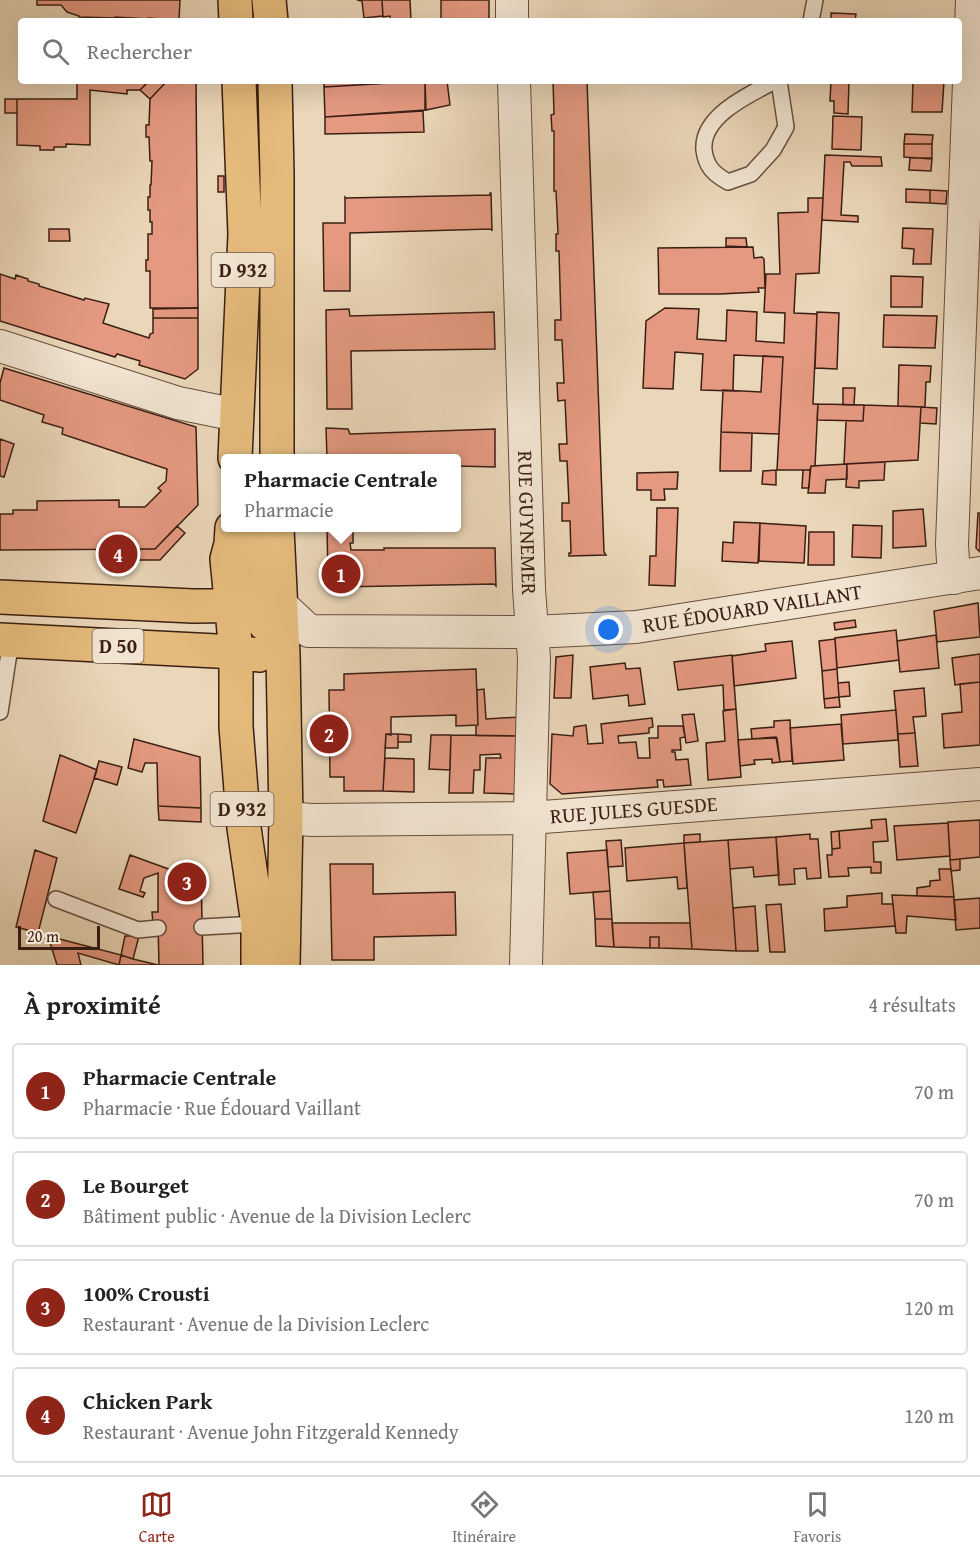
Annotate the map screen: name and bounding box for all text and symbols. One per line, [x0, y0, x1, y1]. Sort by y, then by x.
search box [18, 18, 962, 84]
icon: search [39, 35, 72, 68]
text: Rechercher [87, 35, 192, 67]
road number: D 932 [212, 253, 274, 287]
street label: RUE GUYNEMER [510, 450, 545, 596]
popup [221, 454, 461, 532]
text: Pharmacie Centrale [244, 463, 438, 495]
text: Pharmacie [244, 495, 334, 524]
pin: 4 [98, 532, 138, 576]
pin: 1 [322, 552, 360, 596]
street label: RUE ÉDOUARD VAILLANT [640, 576, 864, 641]
your location [594, 615, 623, 644]
road number: D 50 [92, 629, 144, 663]
pin: 2 [310, 712, 348, 756]
street label: RUE JULES GUESDE [549, 788, 719, 831]
road number: D 932 [210, 792, 274, 826]
pin: 3 [168, 860, 207, 904]
scale bar [18, 923, 100, 950]
text: 20 m [27, 924, 59, 948]
text: À proximité [24, 985, 161, 1024]
text: 4 résultats [868, 990, 956, 1019]
text: Pharmacie Centrale [83, 1061, 276, 1093]
text: 1 [40, 1077, 51, 1106]
text: 70 m [914, 1077, 954, 1106]
text: Pharmacie · Rue Édouard Vaillant [83, 1093, 361, 1122]
text: Le Bourget [83, 1169, 189, 1201]
text: 2 [40, 1185, 51, 1214]
text: 70 m [914, 1185, 954, 1214]
text: Bâtiment public · Avenue de la Division Leclerc [83, 1201, 471, 1230]
text: 100% Crousti [83, 1277, 209, 1309]
text: 3 [40, 1293, 51, 1322]
text: 120 m [904, 1293, 954, 1322]
text: Restaurant · Avenue de la Division Leclerc [83, 1309, 429, 1338]
text: Chicken Park [83, 1385, 212, 1417]
text: 4 [40, 1401, 51, 1430]
text: 120 m [904, 1401, 954, 1430]
text: Restaurant · Avenue John Fitzgerald Kennedy [83, 1417, 459, 1446]
tab: Carte [139, 1488, 175, 1548]
tab: Itinéraire [452, 1488, 516, 1548]
tab: Favoris [794, 1488, 841, 1548]

